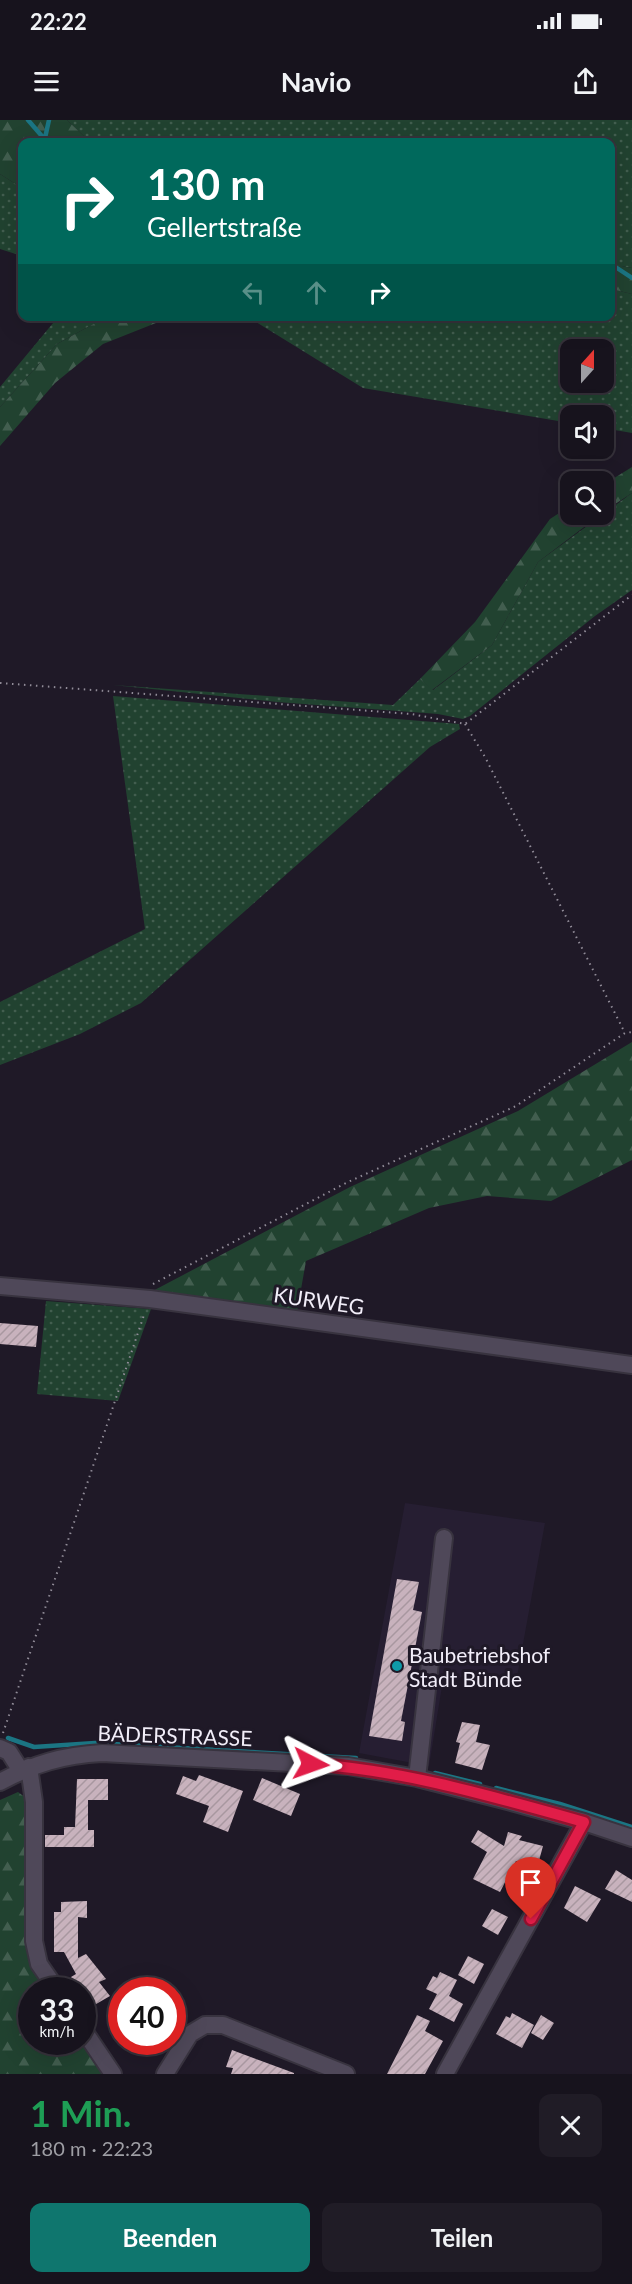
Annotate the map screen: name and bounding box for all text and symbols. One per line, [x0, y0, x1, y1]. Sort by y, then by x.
text: 22:22 [30, 8, 87, 35]
icon: menu [30, 65, 63, 98]
text: Navio [281, 65, 351, 98]
icon: share [569, 65, 602, 98]
text: 130 m [147, 159, 265, 209]
icon: right [48, 162, 126, 240]
text: Gellertstraße [147, 210, 302, 243]
icon: left [237, 276, 270, 309]
icon: ahead [300, 276, 333, 309]
icon: right [363, 276, 396, 309]
north arrow [560, 339, 614, 393]
map controls [560, 339, 614, 525]
button: sound [560, 405, 614, 459]
button: search [560, 471, 614, 525]
street label: KURWEG [272, 1281, 366, 1319]
place label: Baubetriebshof Stadt Bünde [409, 1642, 551, 1691]
marker: Baubetriebshof Stadt Bünde [390, 1659, 404, 1673]
street label: BÄDERSTRASSE [97, 1720, 253, 1750]
position arrow [279, 1732, 343, 1796]
pin [505, 1857, 556, 1919]
icon: arrive [514, 1866, 547, 1899]
speed limit sign: 40 [108, 1977, 186, 2055]
text: 33 [40, 1991, 74, 2027]
text: km/h [39, 2022, 75, 2040]
text: 1 Min. [30, 2091, 131, 2135]
button: close [539, 2094, 602, 2157]
text: 180 m · 22:23 [30, 2136, 153, 2160]
button: Beenden [30, 2203, 310, 2272]
button: Teilen [322, 2203, 602, 2272]

